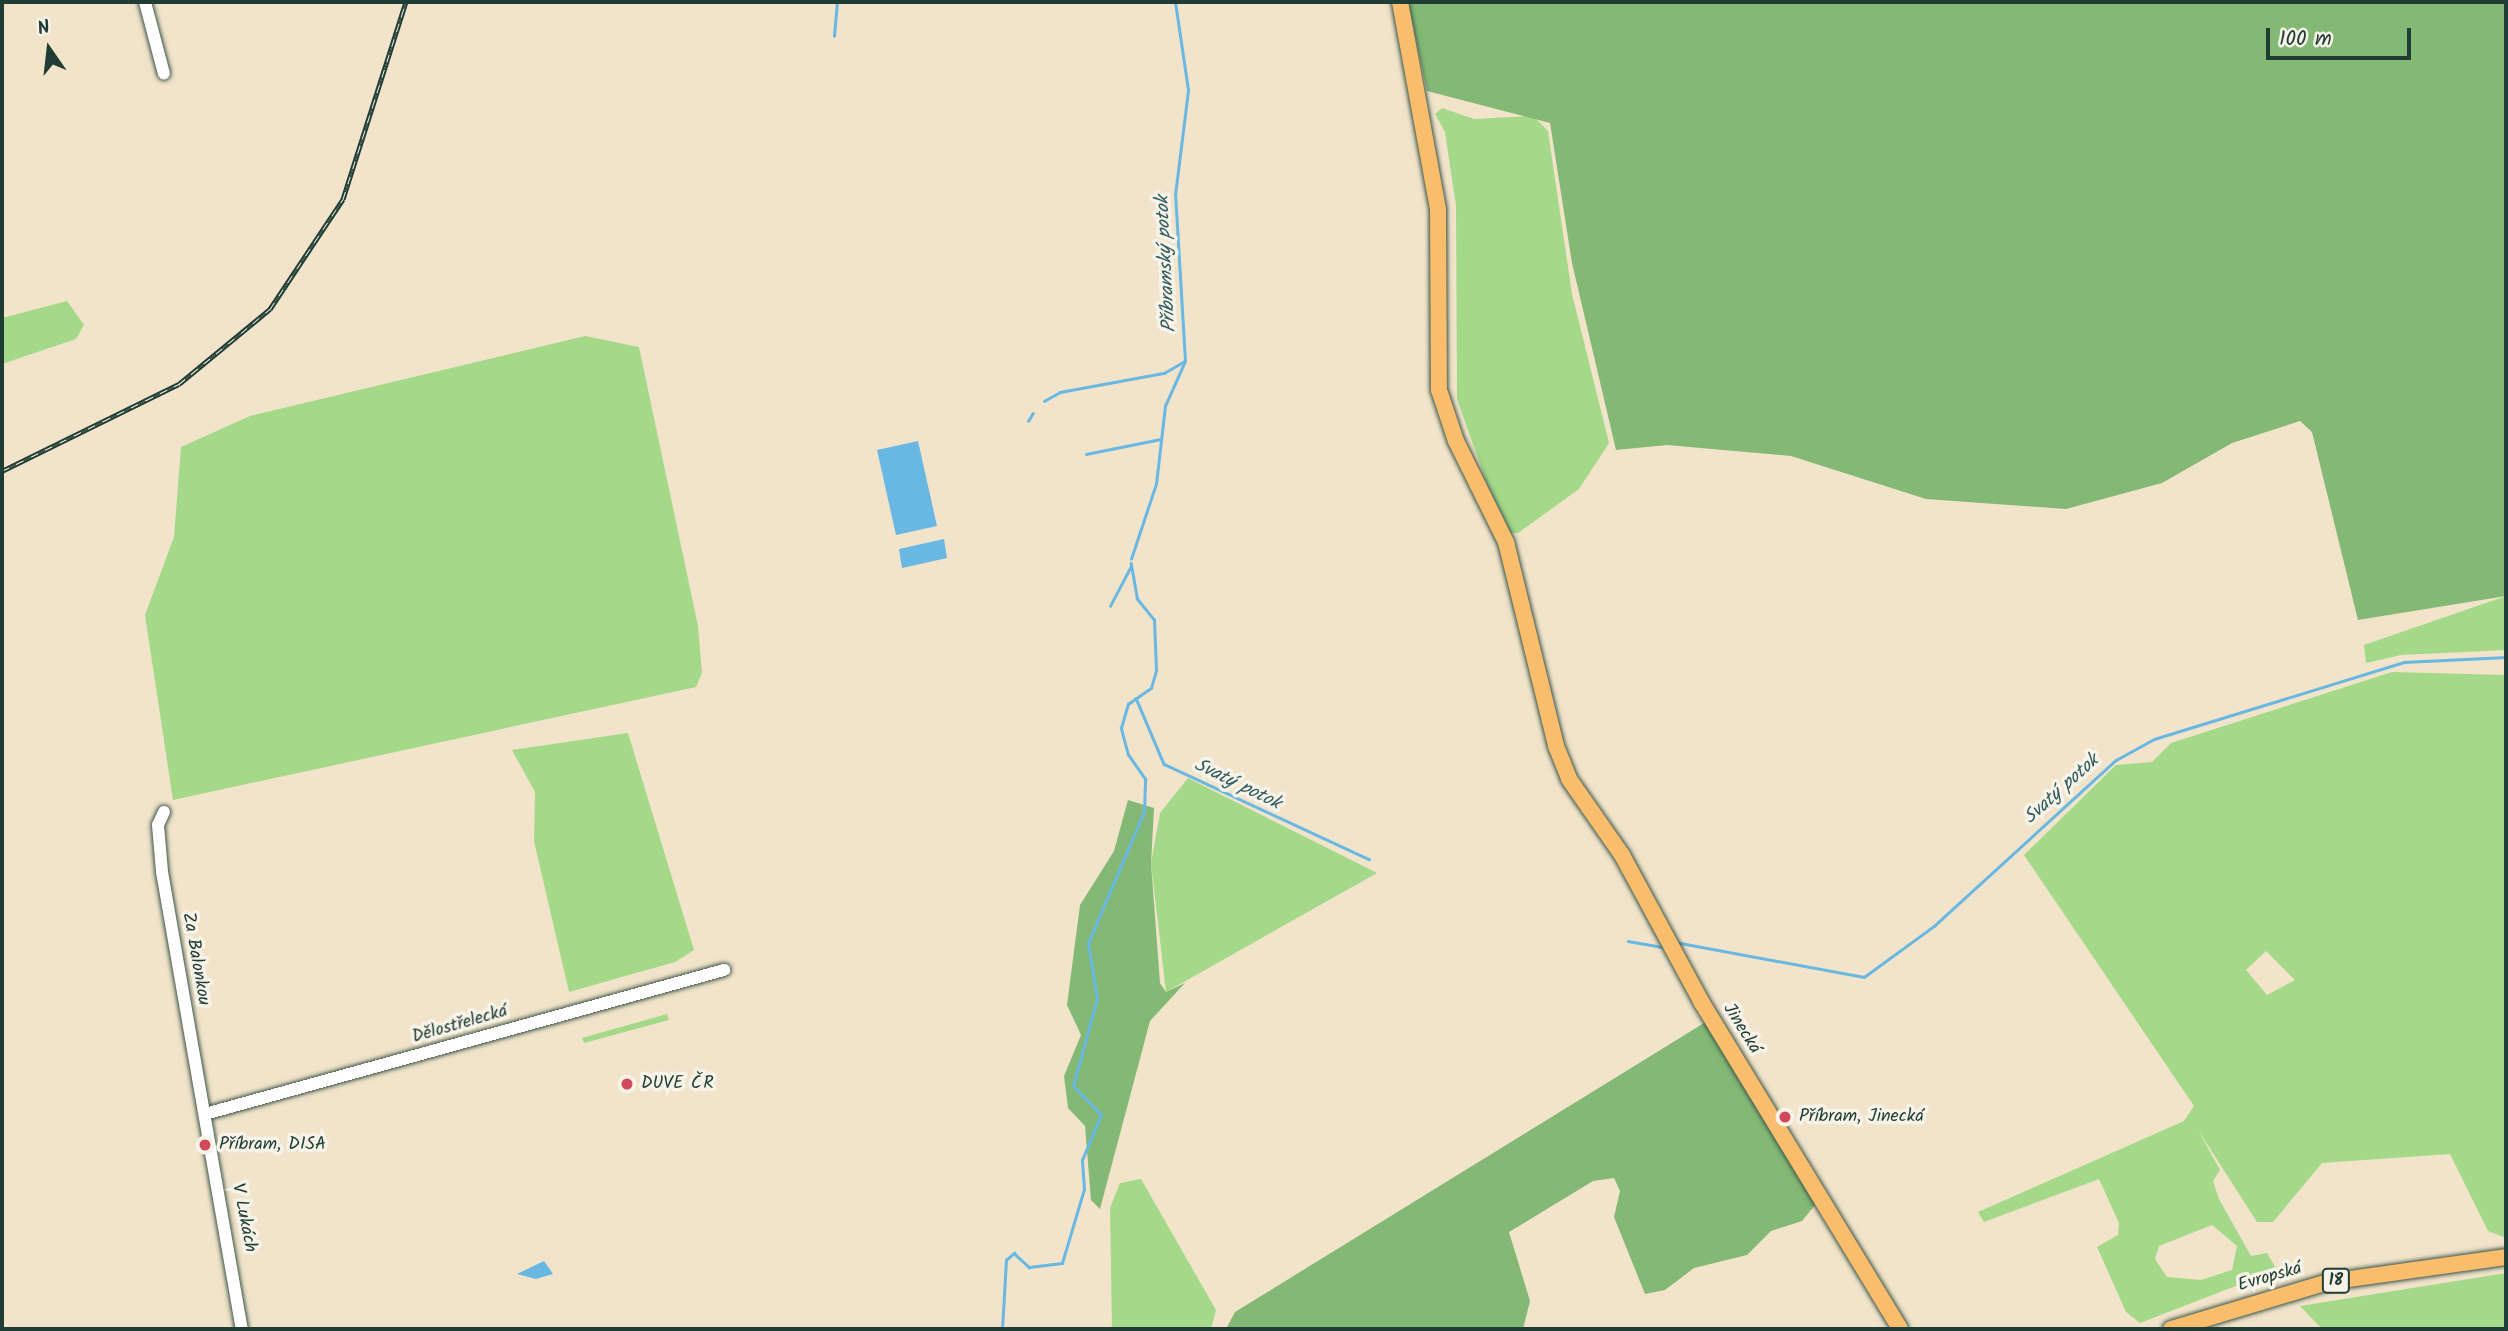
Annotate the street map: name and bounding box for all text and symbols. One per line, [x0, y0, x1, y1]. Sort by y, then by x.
text: N [34, 13, 53, 45]
north arrow [14, 14, 84, 84]
scale bar [2270, 14, 2415, 58]
text: 100 m [2279, 23, 2332, 56]
water label: Příbramský potok [1152, 195, 1182, 333]
water label: Svatý potok [2020, 750, 2104, 830]
water label: Svatý potok [1190, 754, 1284, 816]
street label: Za Balonkou [176, 911, 214, 1007]
street label: Jinecká [1717, 1000, 1765, 1058]
street label: Dělostřelecká [410, 1001, 510, 1049]
place label: DUVE ČR [641, 1073, 714, 1095]
marker: DUVE ČR [619, 1076, 635, 1092]
place label: Příbram, Jinecká [1799, 1106, 1924, 1128]
marker: Příbram, Jinecká [1777, 1109, 1793, 1125]
place label: Příbram, DISA [219, 1134, 326, 1156]
marker: Příbram, DISA [197, 1137, 213, 1153]
street label: V Lukách [226, 1182, 260, 1254]
street label: Evropská [2236, 1259, 2304, 1297]
road number: 18 [2320, 1268, 2352, 1294]

